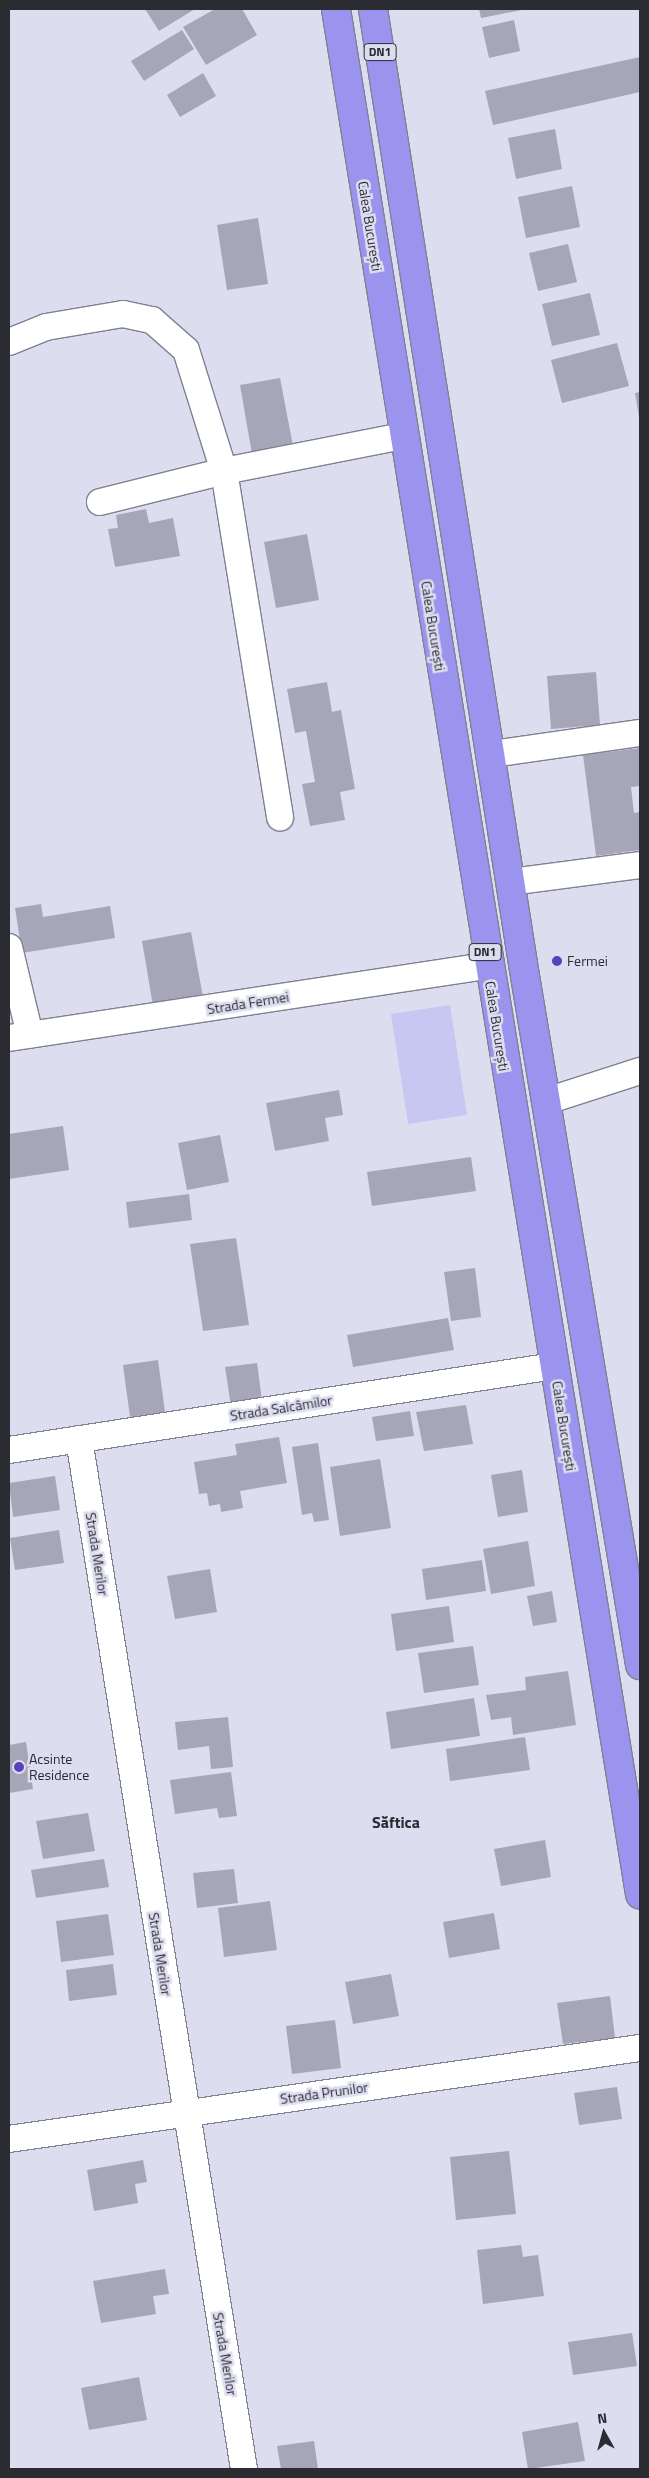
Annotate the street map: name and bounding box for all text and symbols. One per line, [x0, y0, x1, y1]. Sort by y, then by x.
road number: DN1 [362, 42, 398, 62]
street label: Calea București [355, 180, 385, 272]
street label: Calea București [418, 580, 448, 672]
road number: DN1 [468, 942, 502, 962]
place label: Fermei [567, 953, 608, 969]
marker: Fermei [551, 955, 563, 967]
street label: Calea București [482, 980, 512, 1072]
street label: Strada Fermei [206, 988, 290, 1018]
street label: Calea București [549, 1380, 579, 1472]
street label: Strada Salcâmilor [229, 1392, 333, 1424]
street label: Strada Merilor [82, 1511, 112, 1597]
place label: Acsinte Residence [29, 1751, 89, 1784]
marker: Acsinte Residence [13, 1761, 25, 1773]
district label: Săftica [372, 1812, 420, 1832]
street label: Strada Merilor [145, 1911, 175, 1997]
street label: Strada Prunilor [279, 2079, 369, 2107]
street label: Strada Merilor [209, 2311, 241, 2397]
text: N [596, 2407, 608, 2429]
north arrow [579, 2408, 629, 2458]

